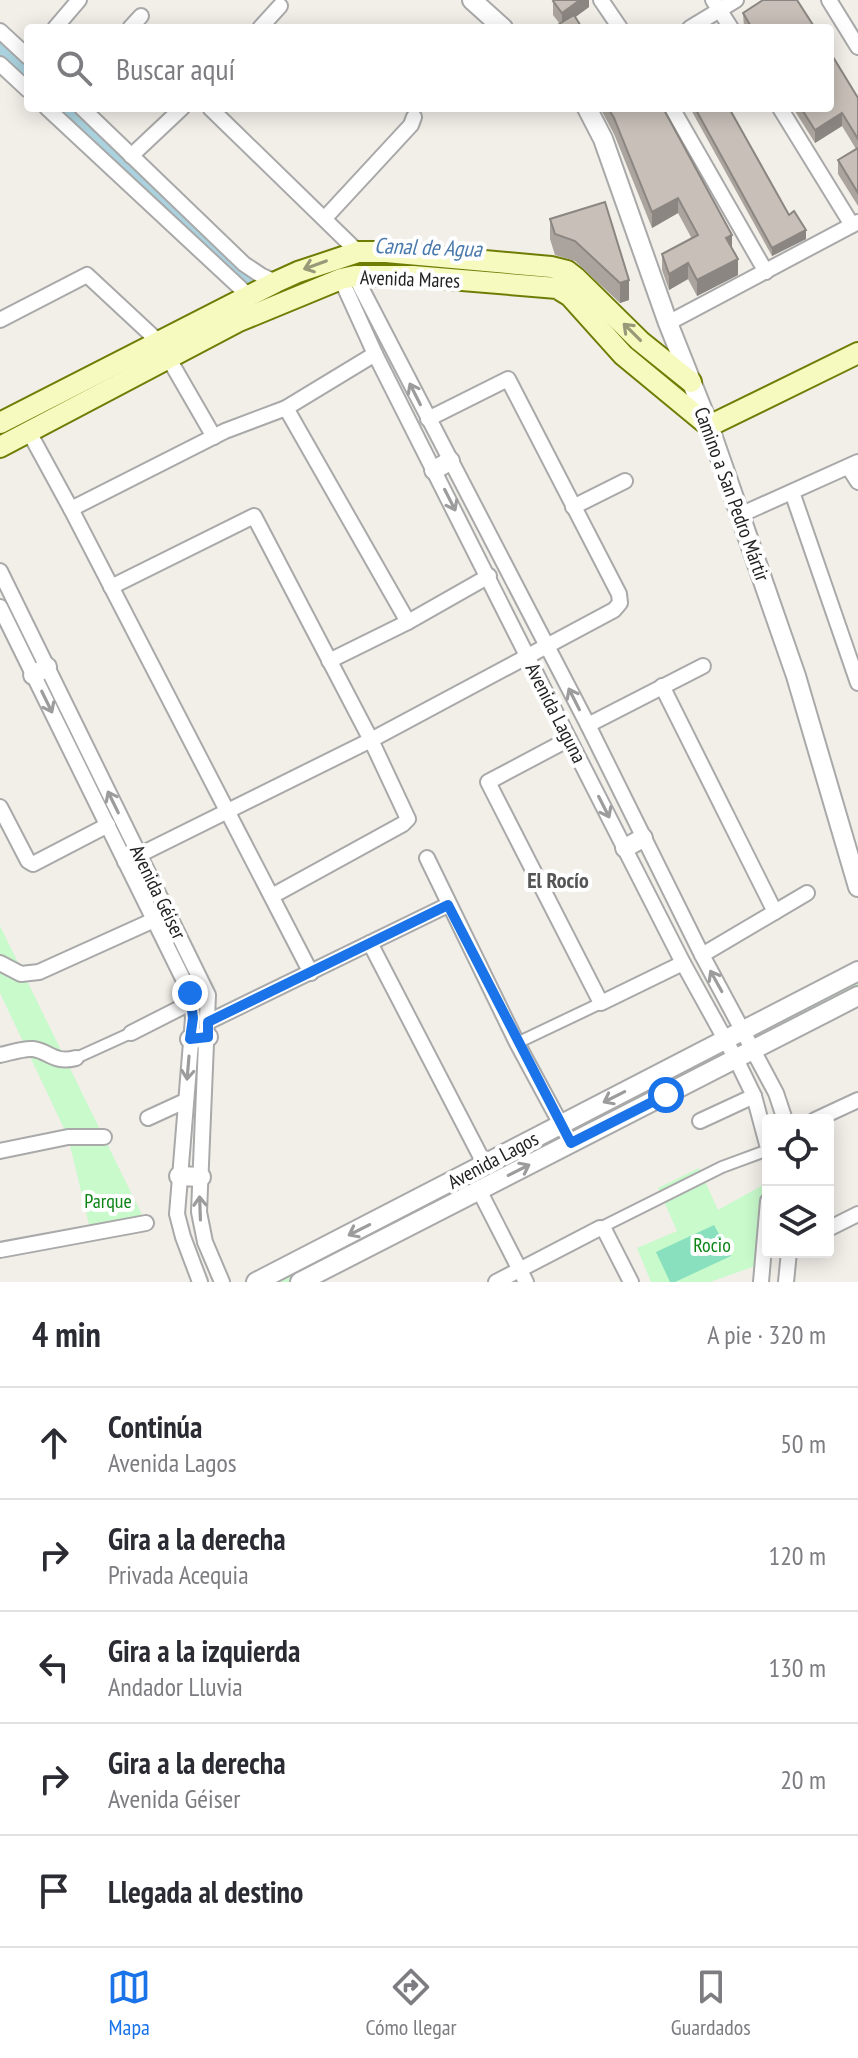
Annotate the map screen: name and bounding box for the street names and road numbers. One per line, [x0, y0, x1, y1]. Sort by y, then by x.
street label: Avenida Mares [360, 264, 461, 294]
street label: Camino a San Pedro Mártir [688, 403, 776, 585]
street label: Avenida Laguna [520, 659, 592, 767]
street label: Avenida Géiser [124, 841, 192, 944]
street label: Avenida Lagos [443, 1125, 543, 1195]

